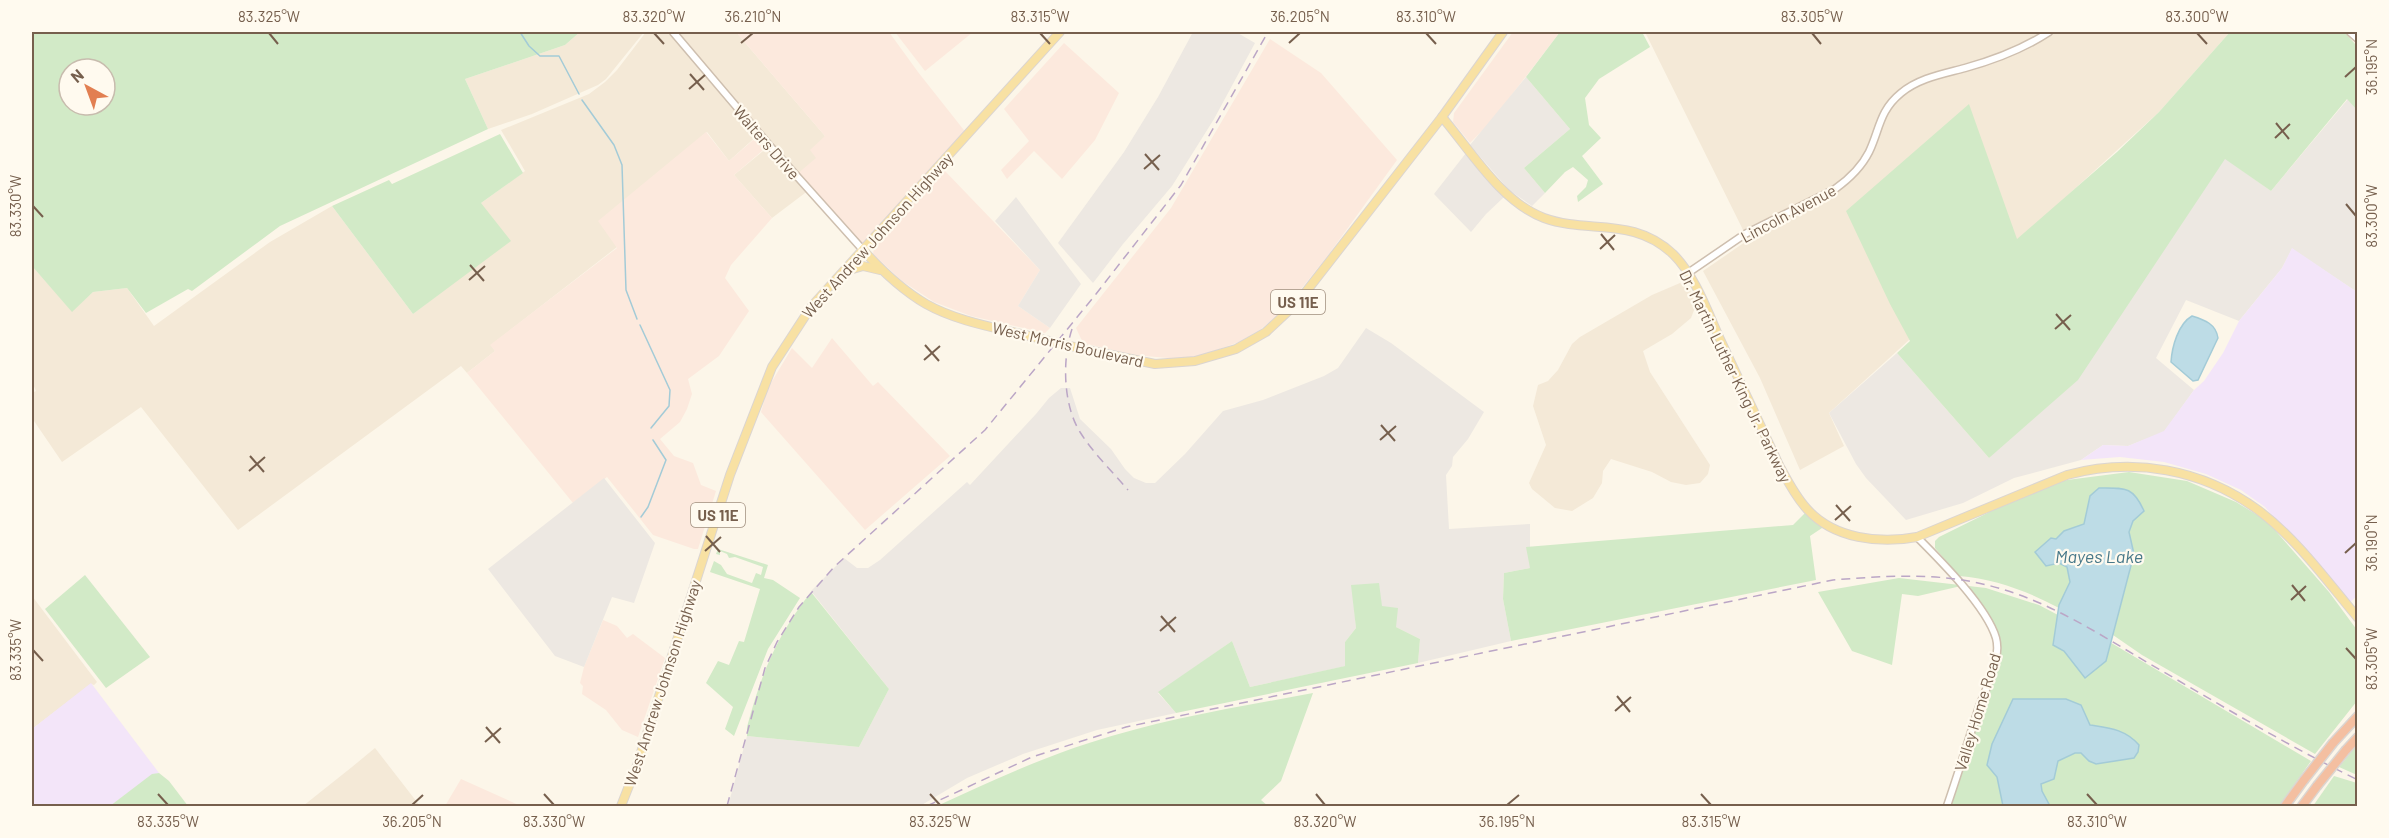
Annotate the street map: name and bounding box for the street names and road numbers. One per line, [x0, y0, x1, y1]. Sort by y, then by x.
street label: Walters Drive [730, 101, 804, 183]
street label: West Andrew Johnson Highway [798, 148, 957, 322]
street label: Lincoln Avenue [1737, 180, 1839, 246]
street label: Dr. Martin Luther King Jr. Parkway [1676, 266, 1796, 486]
road number: US 11E [1271, 290, 1325, 314]
street label: West Morris Boulevard [991, 317, 1145, 371]
road number: US 11E [691, 503, 745, 527]
street label: West Andrew Johnson Highway [620, 577, 705, 789]
street label: Valley Home Road [1950, 651, 2004, 773]

